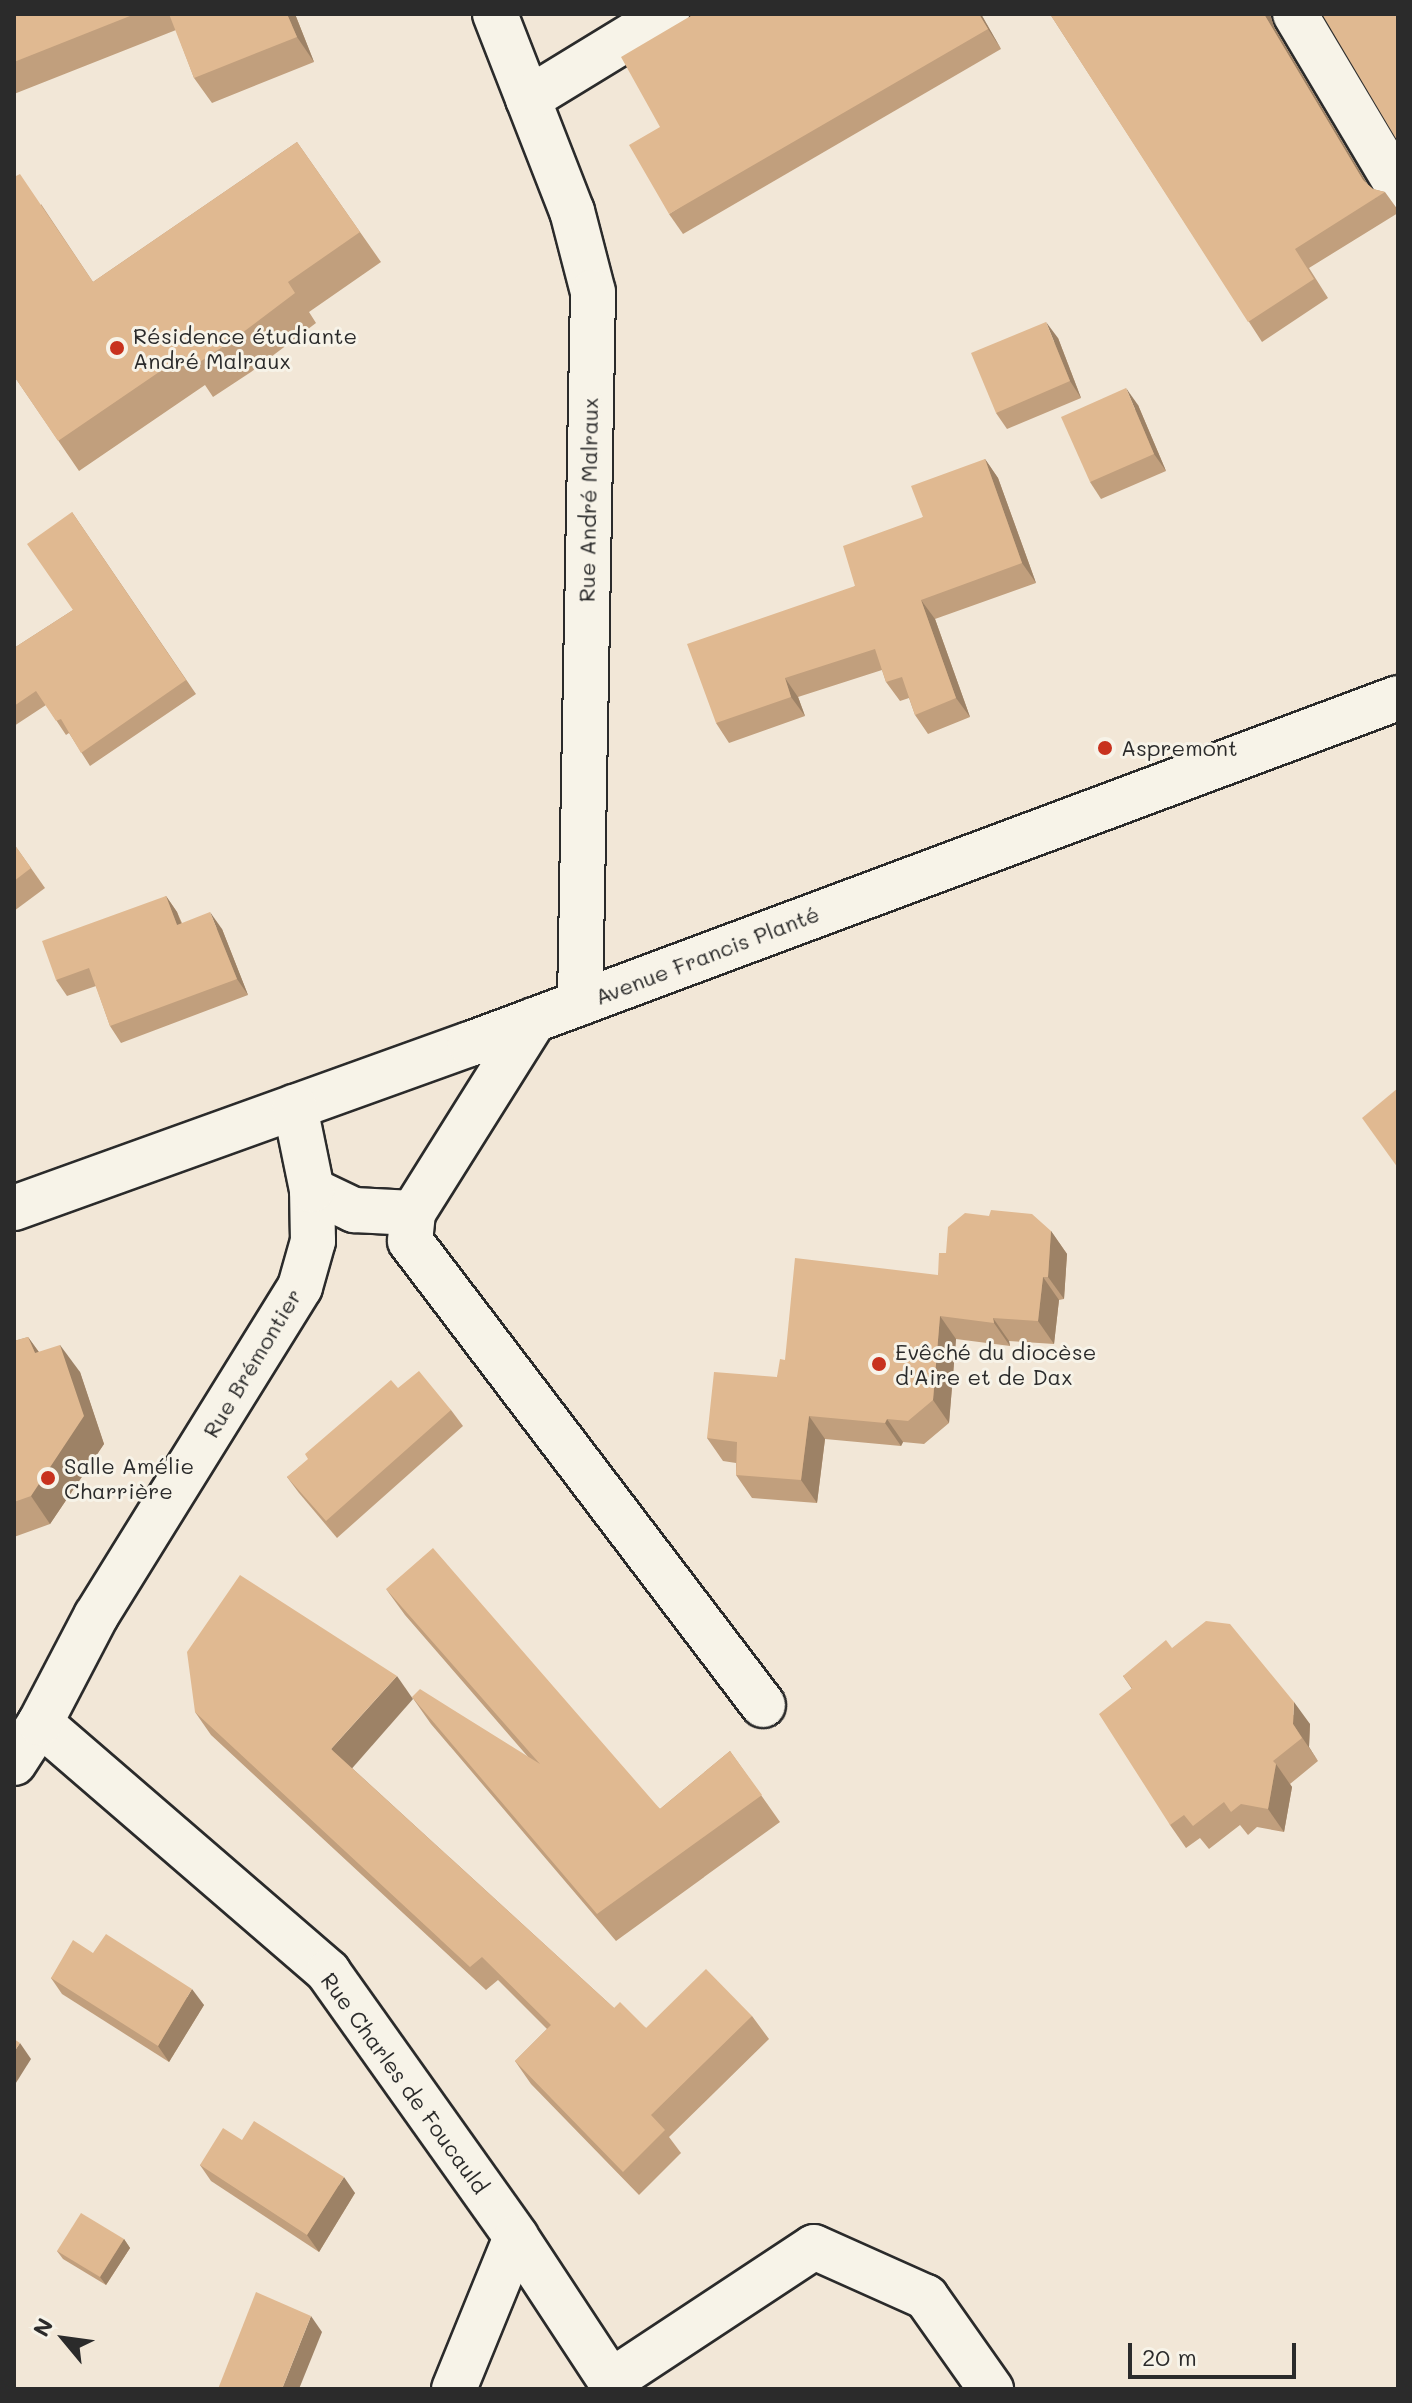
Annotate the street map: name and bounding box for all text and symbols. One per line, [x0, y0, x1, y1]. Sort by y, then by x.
place label: Résidence étudiante André Malraux [133, 322, 357, 374]
marker: Résidence étudiante André Malraux [108, 339, 126, 357]
street label: Rue André Malraux [573, 397, 603, 603]
place label: Aspremont [1121, 735, 1238, 761]
marker: Aspremont [1096, 739, 1114, 757]
street label: Avenue Francis Planté [591, 900, 823, 1010]
street label: Rue Brémontier [197, 1284, 307, 1442]
place label: Evêché du diocèse d'Aire et de Dax [895, 1338, 1096, 1390]
marker: Evêché du diocèse d'Aire et de Dax [870, 1355, 888, 1373]
place label: Salle Amélie Charrière [64, 1452, 194, 1504]
marker: Salle Amélie Charrière [39, 1469, 57, 1487]
street label: Rue Charles de Foucauld [316, 1967, 494, 2199]
north arrow [24, 2299, 104, 2379]
text: N [26, 2313, 59, 2341]
scale bar [1132, 2327, 1300, 2377]
text: 20 m [1142, 2341, 1197, 2372]

